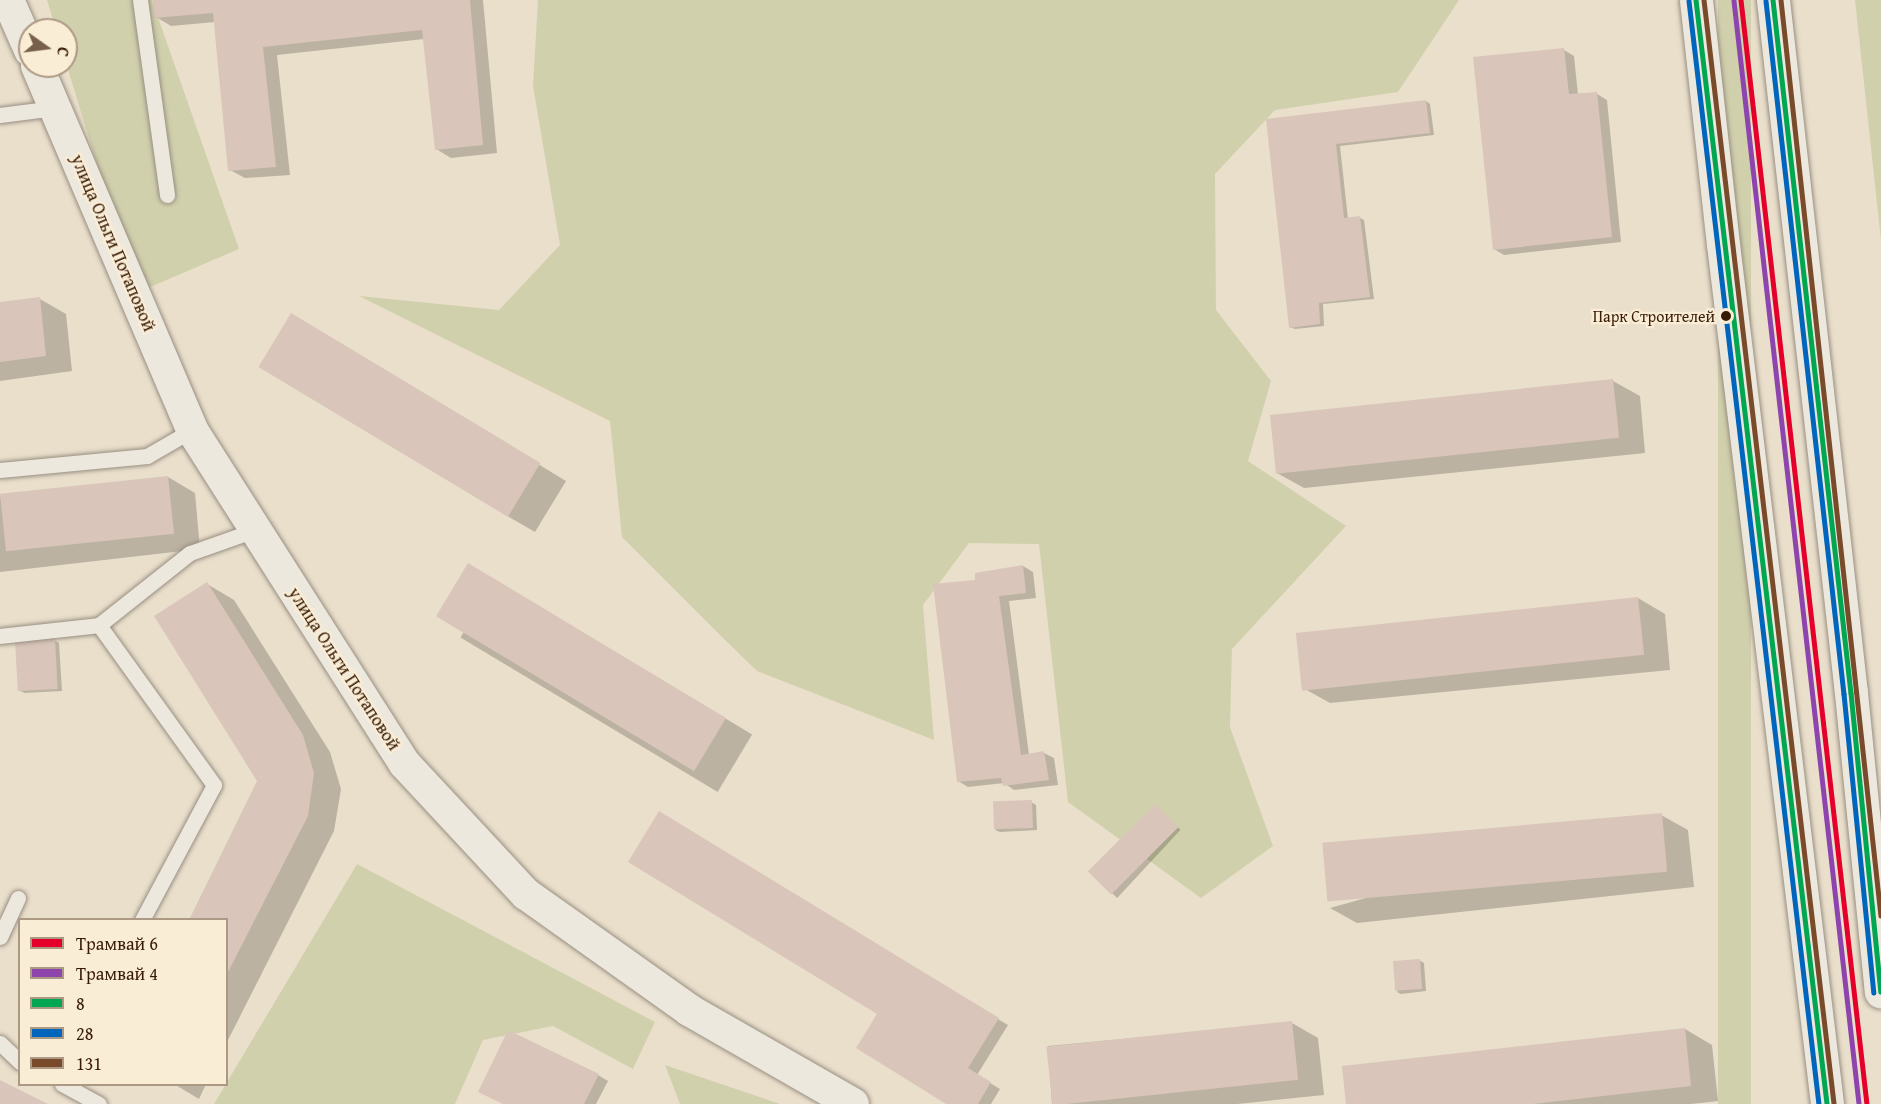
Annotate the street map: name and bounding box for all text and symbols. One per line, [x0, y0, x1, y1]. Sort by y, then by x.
north arrow [18, 18, 78, 78]
text: С [51, 45, 76, 59]
street label: улица Ольги Потаповой [66, 151, 160, 335]
place label: Парк Строителей [1593, 306, 1715, 326]
marker: Парк Строителей [1720, 310, 1732, 322]
street label: улица Ольги Потаповой [283, 583, 405, 755]
legend [18, 918, 228, 1086]
text: Трамвай 6 [76, 930, 158, 957]
text: Трамвай 4 [76, 960, 158, 987]
text: 8 [76, 990, 85, 1017]
text: 28 [76, 1020, 93, 1047]
text: 131 [76, 1050, 102, 1077]

